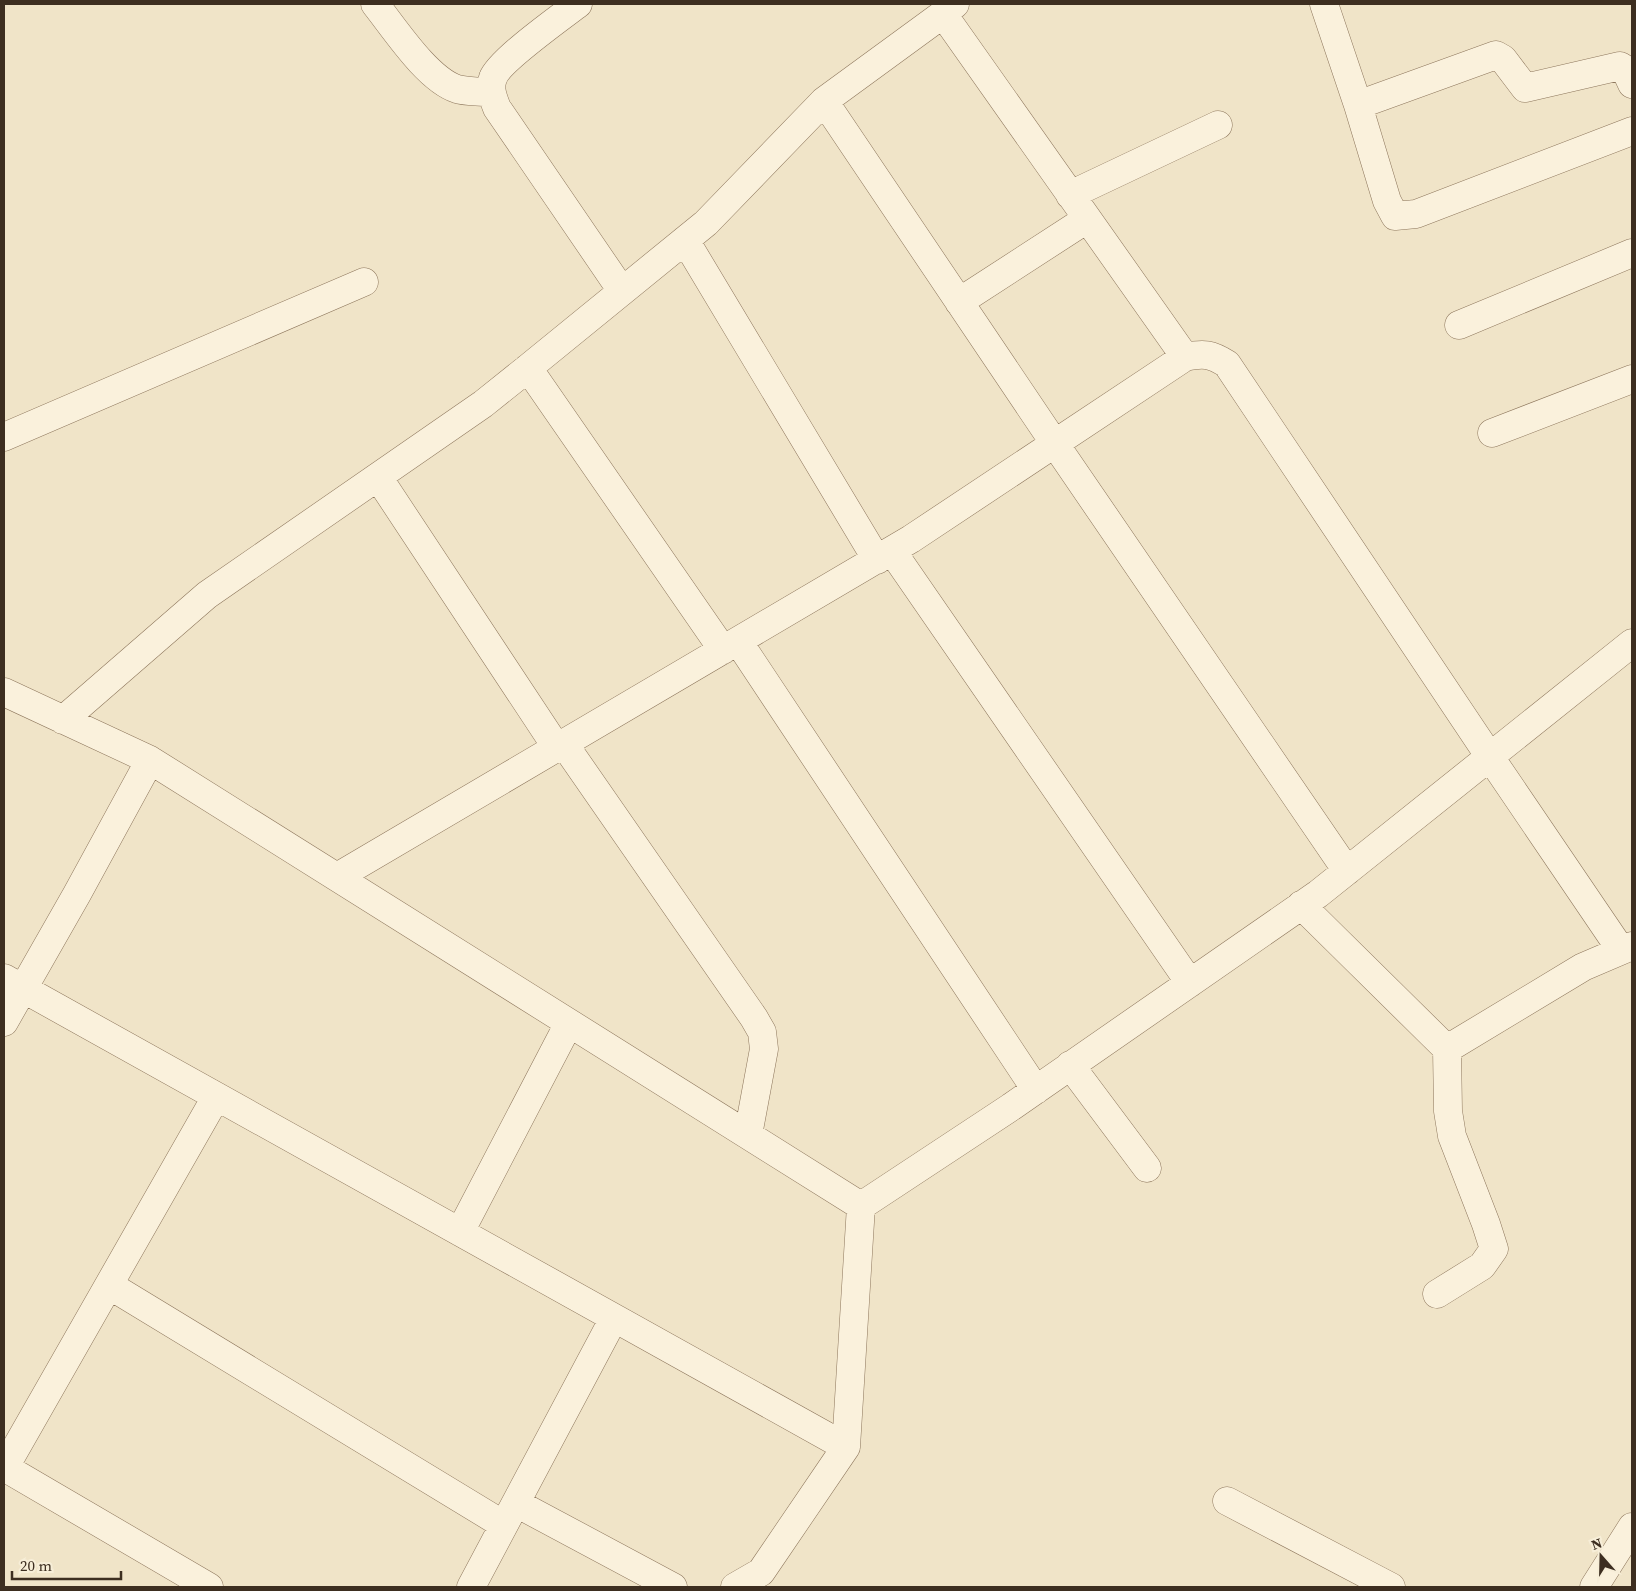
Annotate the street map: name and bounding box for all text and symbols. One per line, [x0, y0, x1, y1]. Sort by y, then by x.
north arrow [1576, 1531, 1626, 1581]
text: N [1588, 1533, 1605, 1555]
scale bar [12, 1548, 121, 1580]
text: 20 m [20, 1555, 52, 1576]

